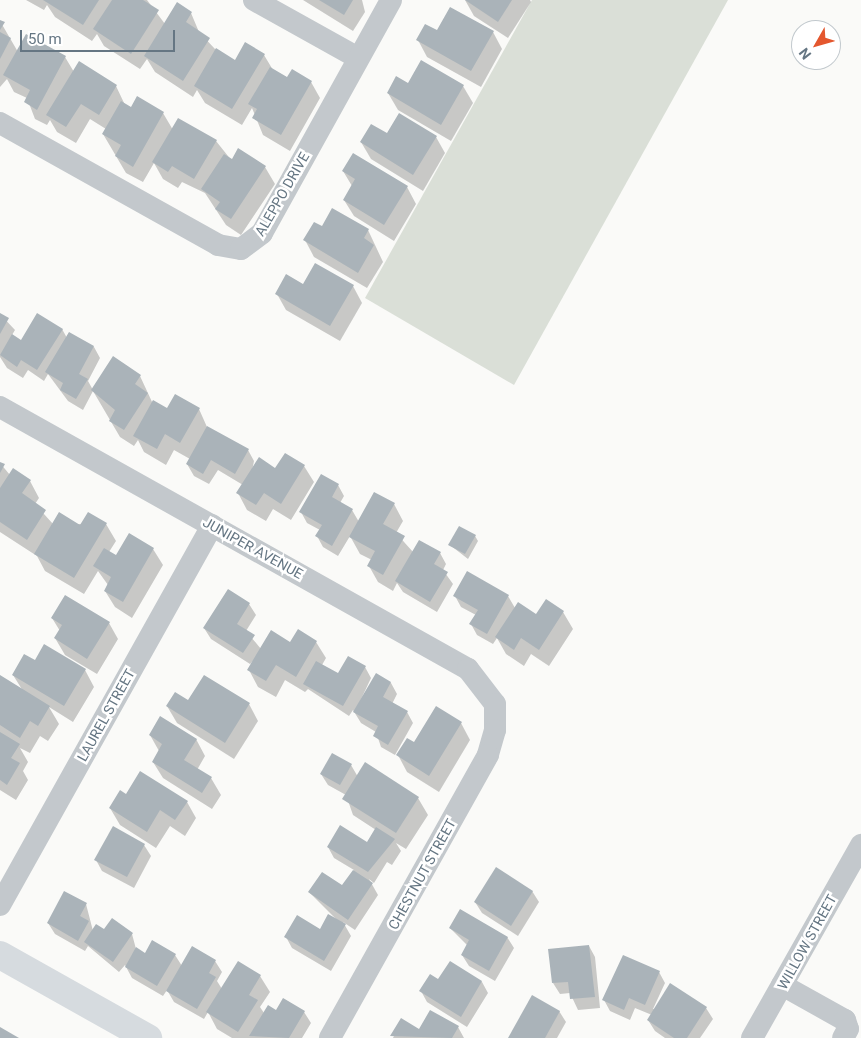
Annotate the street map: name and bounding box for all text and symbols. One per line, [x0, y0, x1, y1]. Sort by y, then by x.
scale bar [22, 20, 178, 52]
north arrow [791, 20, 841, 70]
text: 50 m [28, 30, 62, 48]
text: N [796, 45, 814, 62]
street label: ALEPPO DRIVE [251, 149, 313, 239]
street label: JUNIPER AVENUE [200, 514, 306, 582]
street label: LAUREL STREET [74, 666, 138, 764]
street label: CHESTNUT STREET [385, 816, 459, 932]
street label: WILLOW STREET [774, 892, 840, 992]

